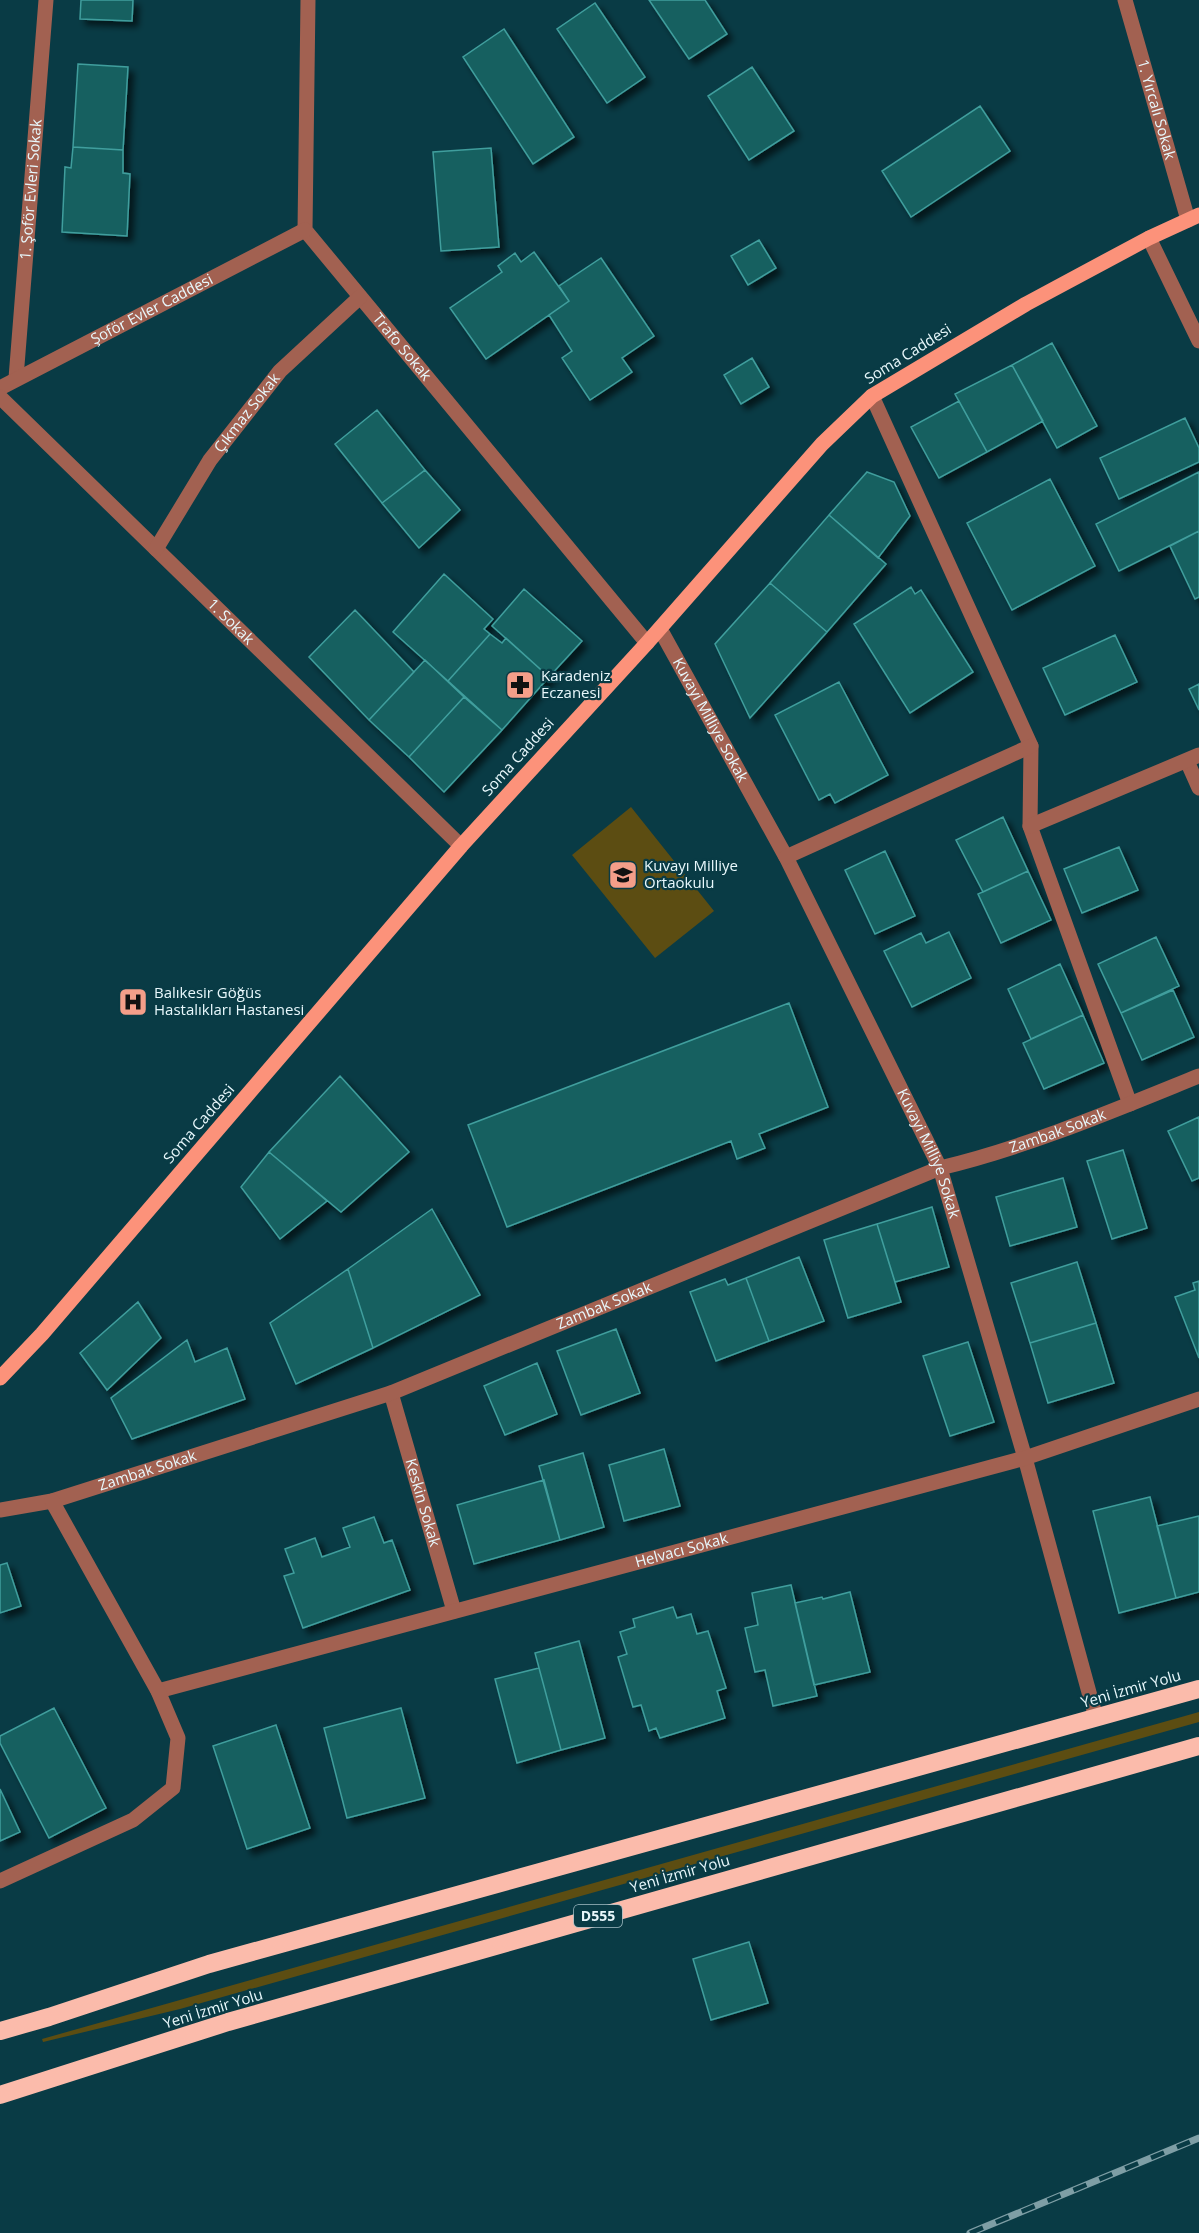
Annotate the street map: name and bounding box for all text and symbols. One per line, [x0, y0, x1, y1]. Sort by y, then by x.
street label: 1. Yırcalı Sokak [1134, 57, 1181, 162]
street label: 1. Şoför Evleri Sokak [14, 118, 46, 261]
street label: Şoför Evler Caddesi [87, 269, 216, 348]
street label: Trafo Sokak [369, 308, 437, 385]
street label: Soma Caddesi [860, 318, 955, 388]
street label: Çıkmaz Sokak [209, 368, 284, 456]
street label: 1. Sokak [204, 594, 259, 648]
street label: Kuvayi Milliye Sokak [669, 654, 754, 785]
place label: Karadeniz Eczanesi [541, 665, 611, 702]
pharmacy icon: Karadeniz Eczanesi [504, 669, 536, 701]
street label: Soma Caddesi [477, 713, 558, 800]
place label: Kuvayı Milliye Ortaokulu [644, 855, 738, 892]
school or university icon: Kuvayı Milliye Ortaokulu [607, 859, 639, 891]
place label: Balıkesir Göğüs Hastalıkları Hastanesi [154, 982, 304, 1019]
hospital icon: Balıkesir Göğüs Hastalıkları Hastanesi [117, 986, 149, 1018]
street label: Soma Caddesi [158, 1079, 238, 1167]
street label: Kuvayi Milliye Sokak [893, 1085, 965, 1221]
street label: Zambak Sokak [1006, 1104, 1108, 1157]
street label: Zambak Sokak [553, 1276, 655, 1333]
street label: Zambak Sokak [96, 1445, 199, 1495]
street label: Keskin Sokak [401, 1456, 446, 1549]
street label: Helvacı Sokak [632, 1527, 730, 1571]
street label: Yeni İzmir Yolu [1078, 1664, 1183, 1712]
street label: Yeni İzmir Yolu [627, 1849, 732, 1897]
road number: D555 [574, 1905, 622, 1927]
street label: Yeni İzmir Yolu [161, 1983, 265, 2033]

